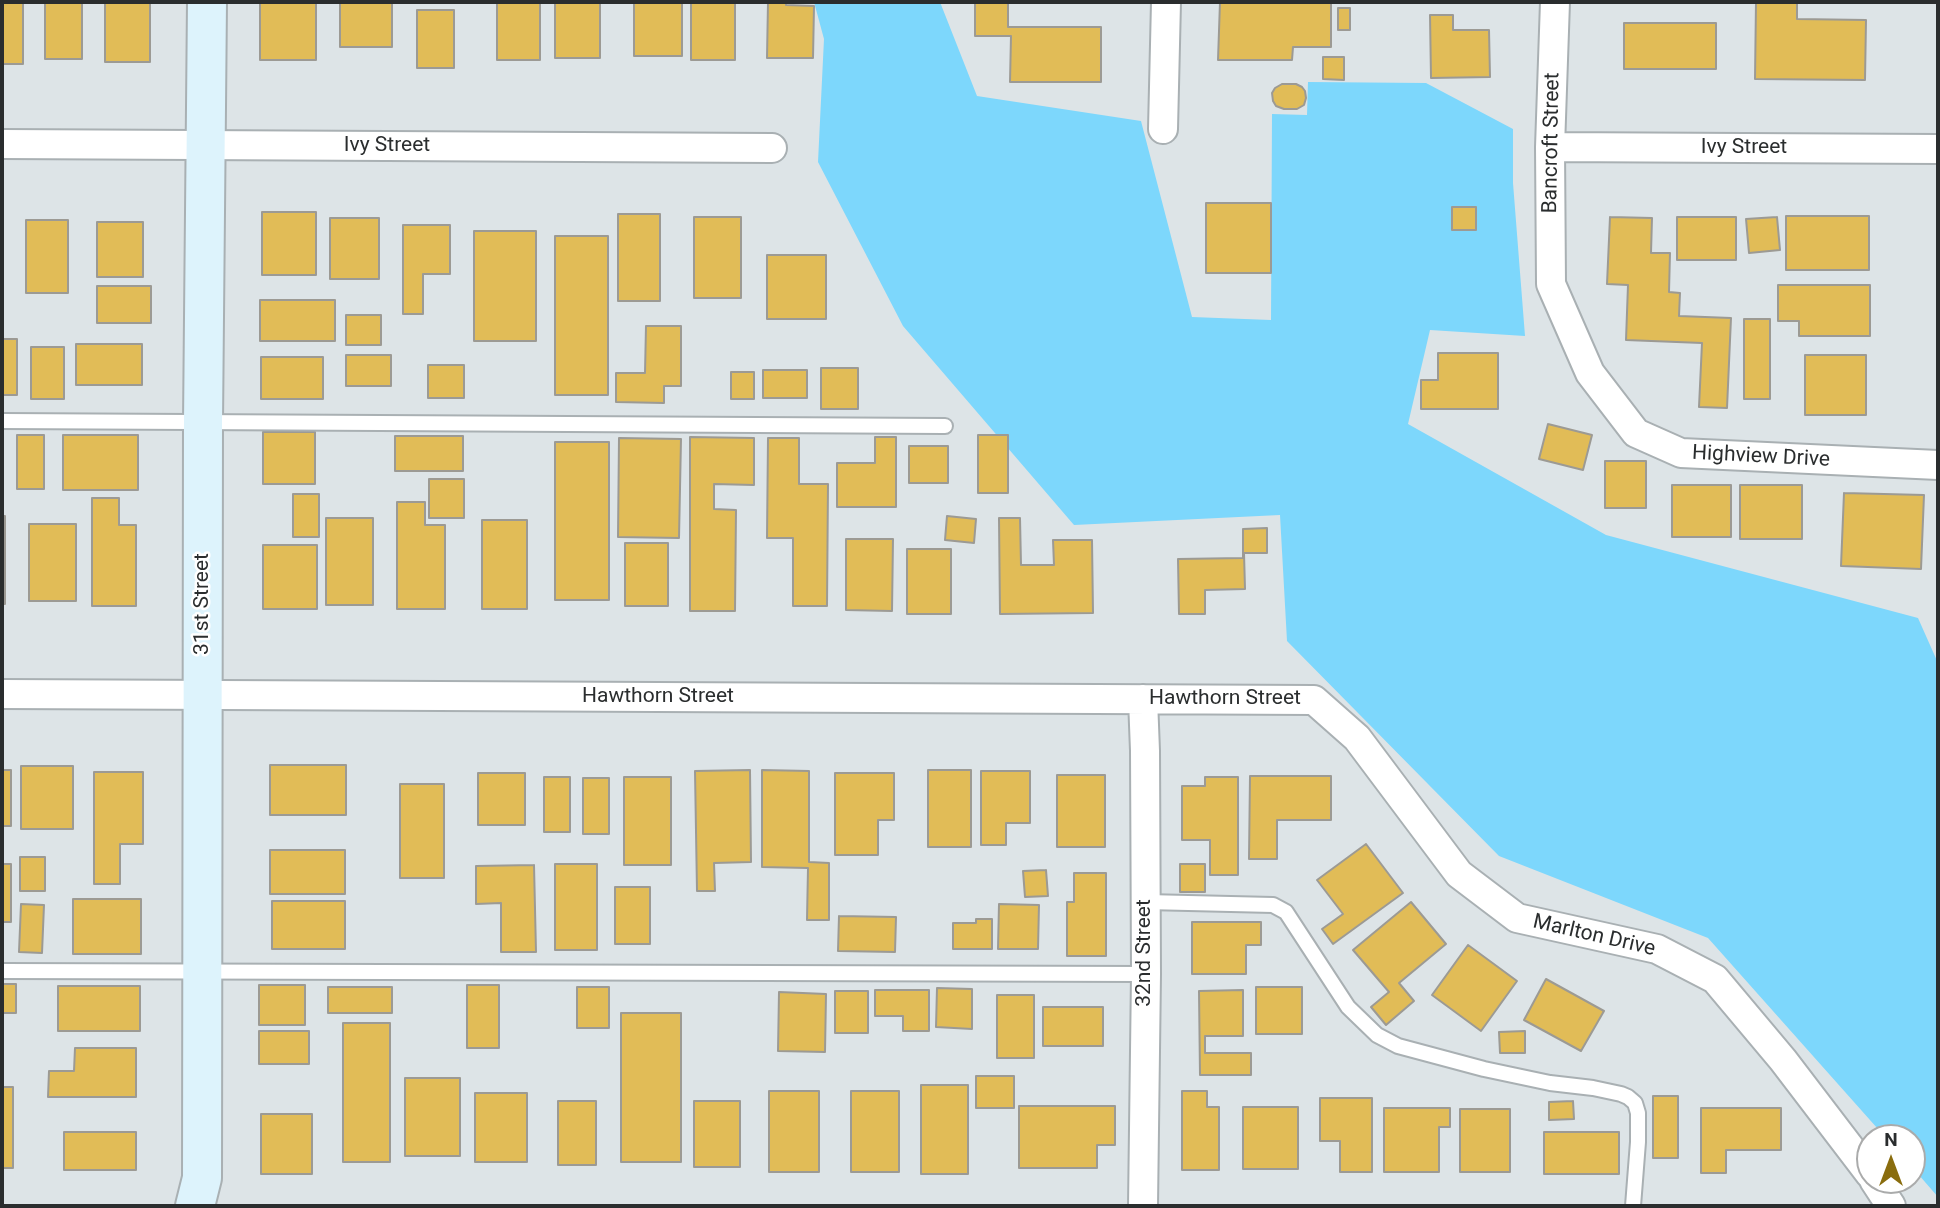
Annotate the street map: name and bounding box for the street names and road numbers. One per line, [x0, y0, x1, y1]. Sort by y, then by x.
street label: Bancroft Street [1538, 72, 1566, 214]
street label: Ivy Street [344, 133, 430, 159]
street label: Ivy Street [1701, 135, 1787, 161]
street label: Highview Drive [1691, 441, 1831, 473]
street label: 31st Street [190, 553, 216, 655]
street label: Hawthorn Street [582, 684, 734, 710]
street label: Hawthorn Street [1149, 686, 1301, 712]
street label: 32nd Street [1132, 899, 1158, 1007]
street label: Marlton Drive [1530, 910, 1658, 962]

